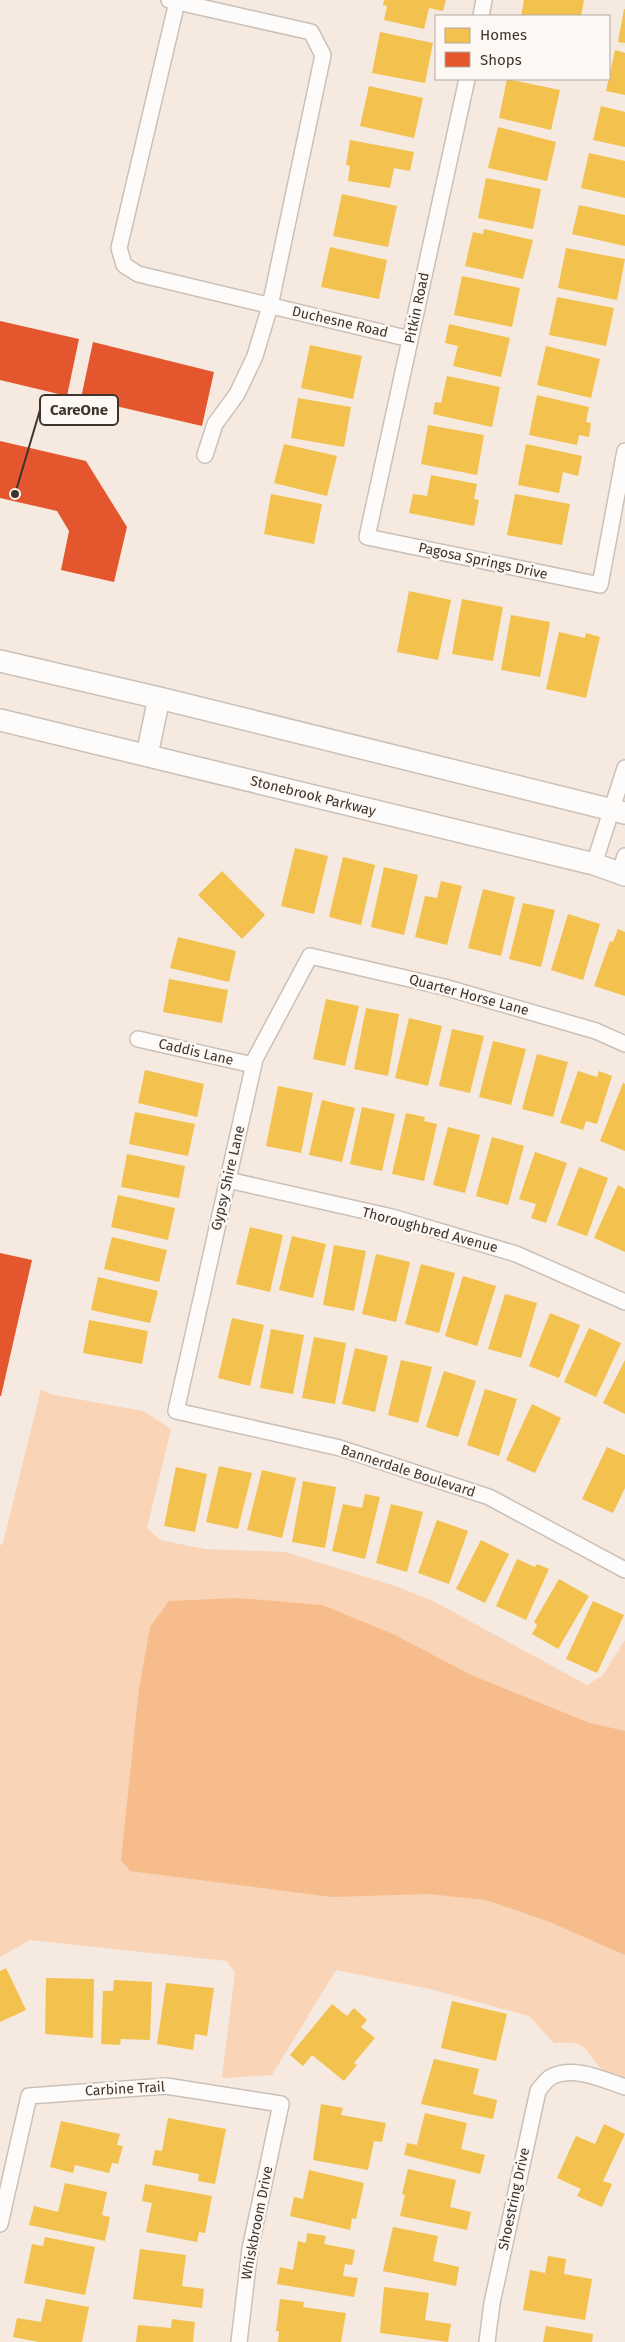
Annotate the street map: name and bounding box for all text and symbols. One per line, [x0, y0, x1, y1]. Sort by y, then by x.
legend [435, 15, 610, 80]
text: Homes [480, 26, 527, 44]
text: Shops [480, 51, 522, 69]
street label: Pitkin Road [401, 271, 433, 345]
street label: Duchesne Road [290, 303, 390, 341]
callout: CareOne [40, 395, 118, 425]
text: CareOne [50, 401, 108, 419]
street label: Pagosa Springs Drive [417, 539, 549, 583]
street label: Stonebrook Parkway [248, 772, 378, 820]
street label: Quarter Horse Lane [407, 971, 531, 1019]
street label: Caddis Lane [157, 1035, 235, 1069]
street label: Gypsy Shire Lane [208, 1124, 248, 1232]
street label: Thoroughbred Avenue [360, 1204, 500, 1256]
street label: Bannerdale Boulevard [339, 1441, 477, 1501]
street label: Carbine Trail [85, 2078, 165, 2100]
street label: Shoestring Drive [495, 2146, 533, 2252]
street label: Whiskbroom Drive [238, 2165, 276, 2281]

